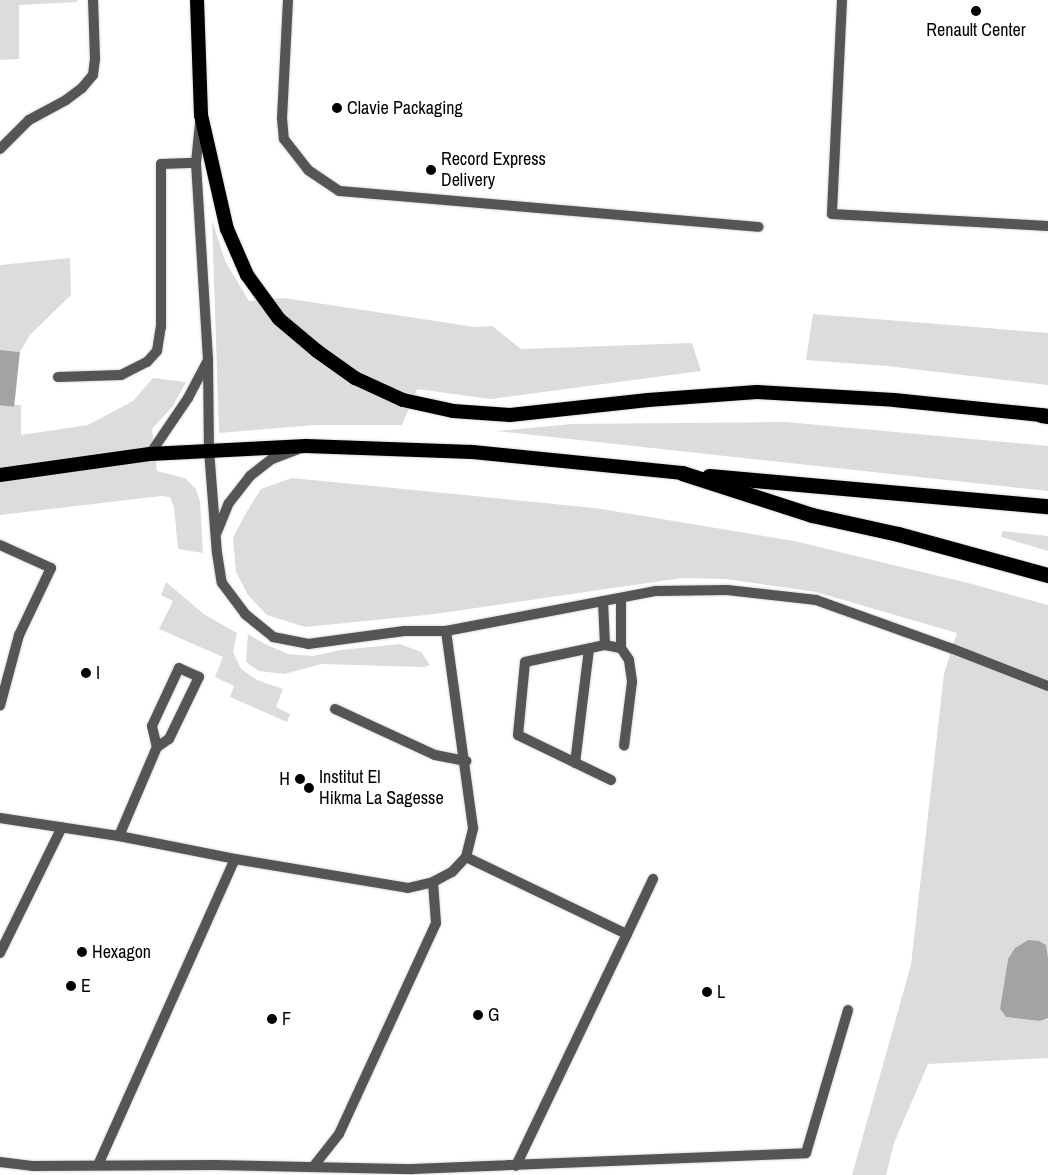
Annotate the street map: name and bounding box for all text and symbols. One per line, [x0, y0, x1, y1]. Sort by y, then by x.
marker: Renault Center [970, 5, 982, 17]
place label: Renault Center [926, 19, 1026, 41]
place label: Clavie Packaging [347, 97, 463, 119]
marker: Clavie Packaging [331, 102, 343, 114]
place label: Record Express Delivery [441, 149, 546, 192]
marker: Record Express Delivery [425, 164, 437, 176]
place label: I [96, 662, 100, 684]
marker: I [80, 667, 92, 679]
place label: Institut El Hikma La Sagesse [319, 767, 444, 810]
place label: H [279, 768, 290, 790]
marker: H [294, 773, 306, 785]
marker: Institut El Hikma La Sagesse [303, 782, 315, 794]
place label: Hexagon [92, 941, 151, 963]
marker: Hexagon [76, 946, 88, 958]
place label: E [81, 975, 91, 997]
marker: E [65, 980, 77, 992]
place label: L [717, 981, 725, 1003]
marker: L [701, 986, 713, 998]
place label: G [488, 1004, 499, 1026]
place label: F [282, 1008, 291, 1030]
marker: G [472, 1009, 484, 1021]
marker: F [266, 1013, 278, 1025]

